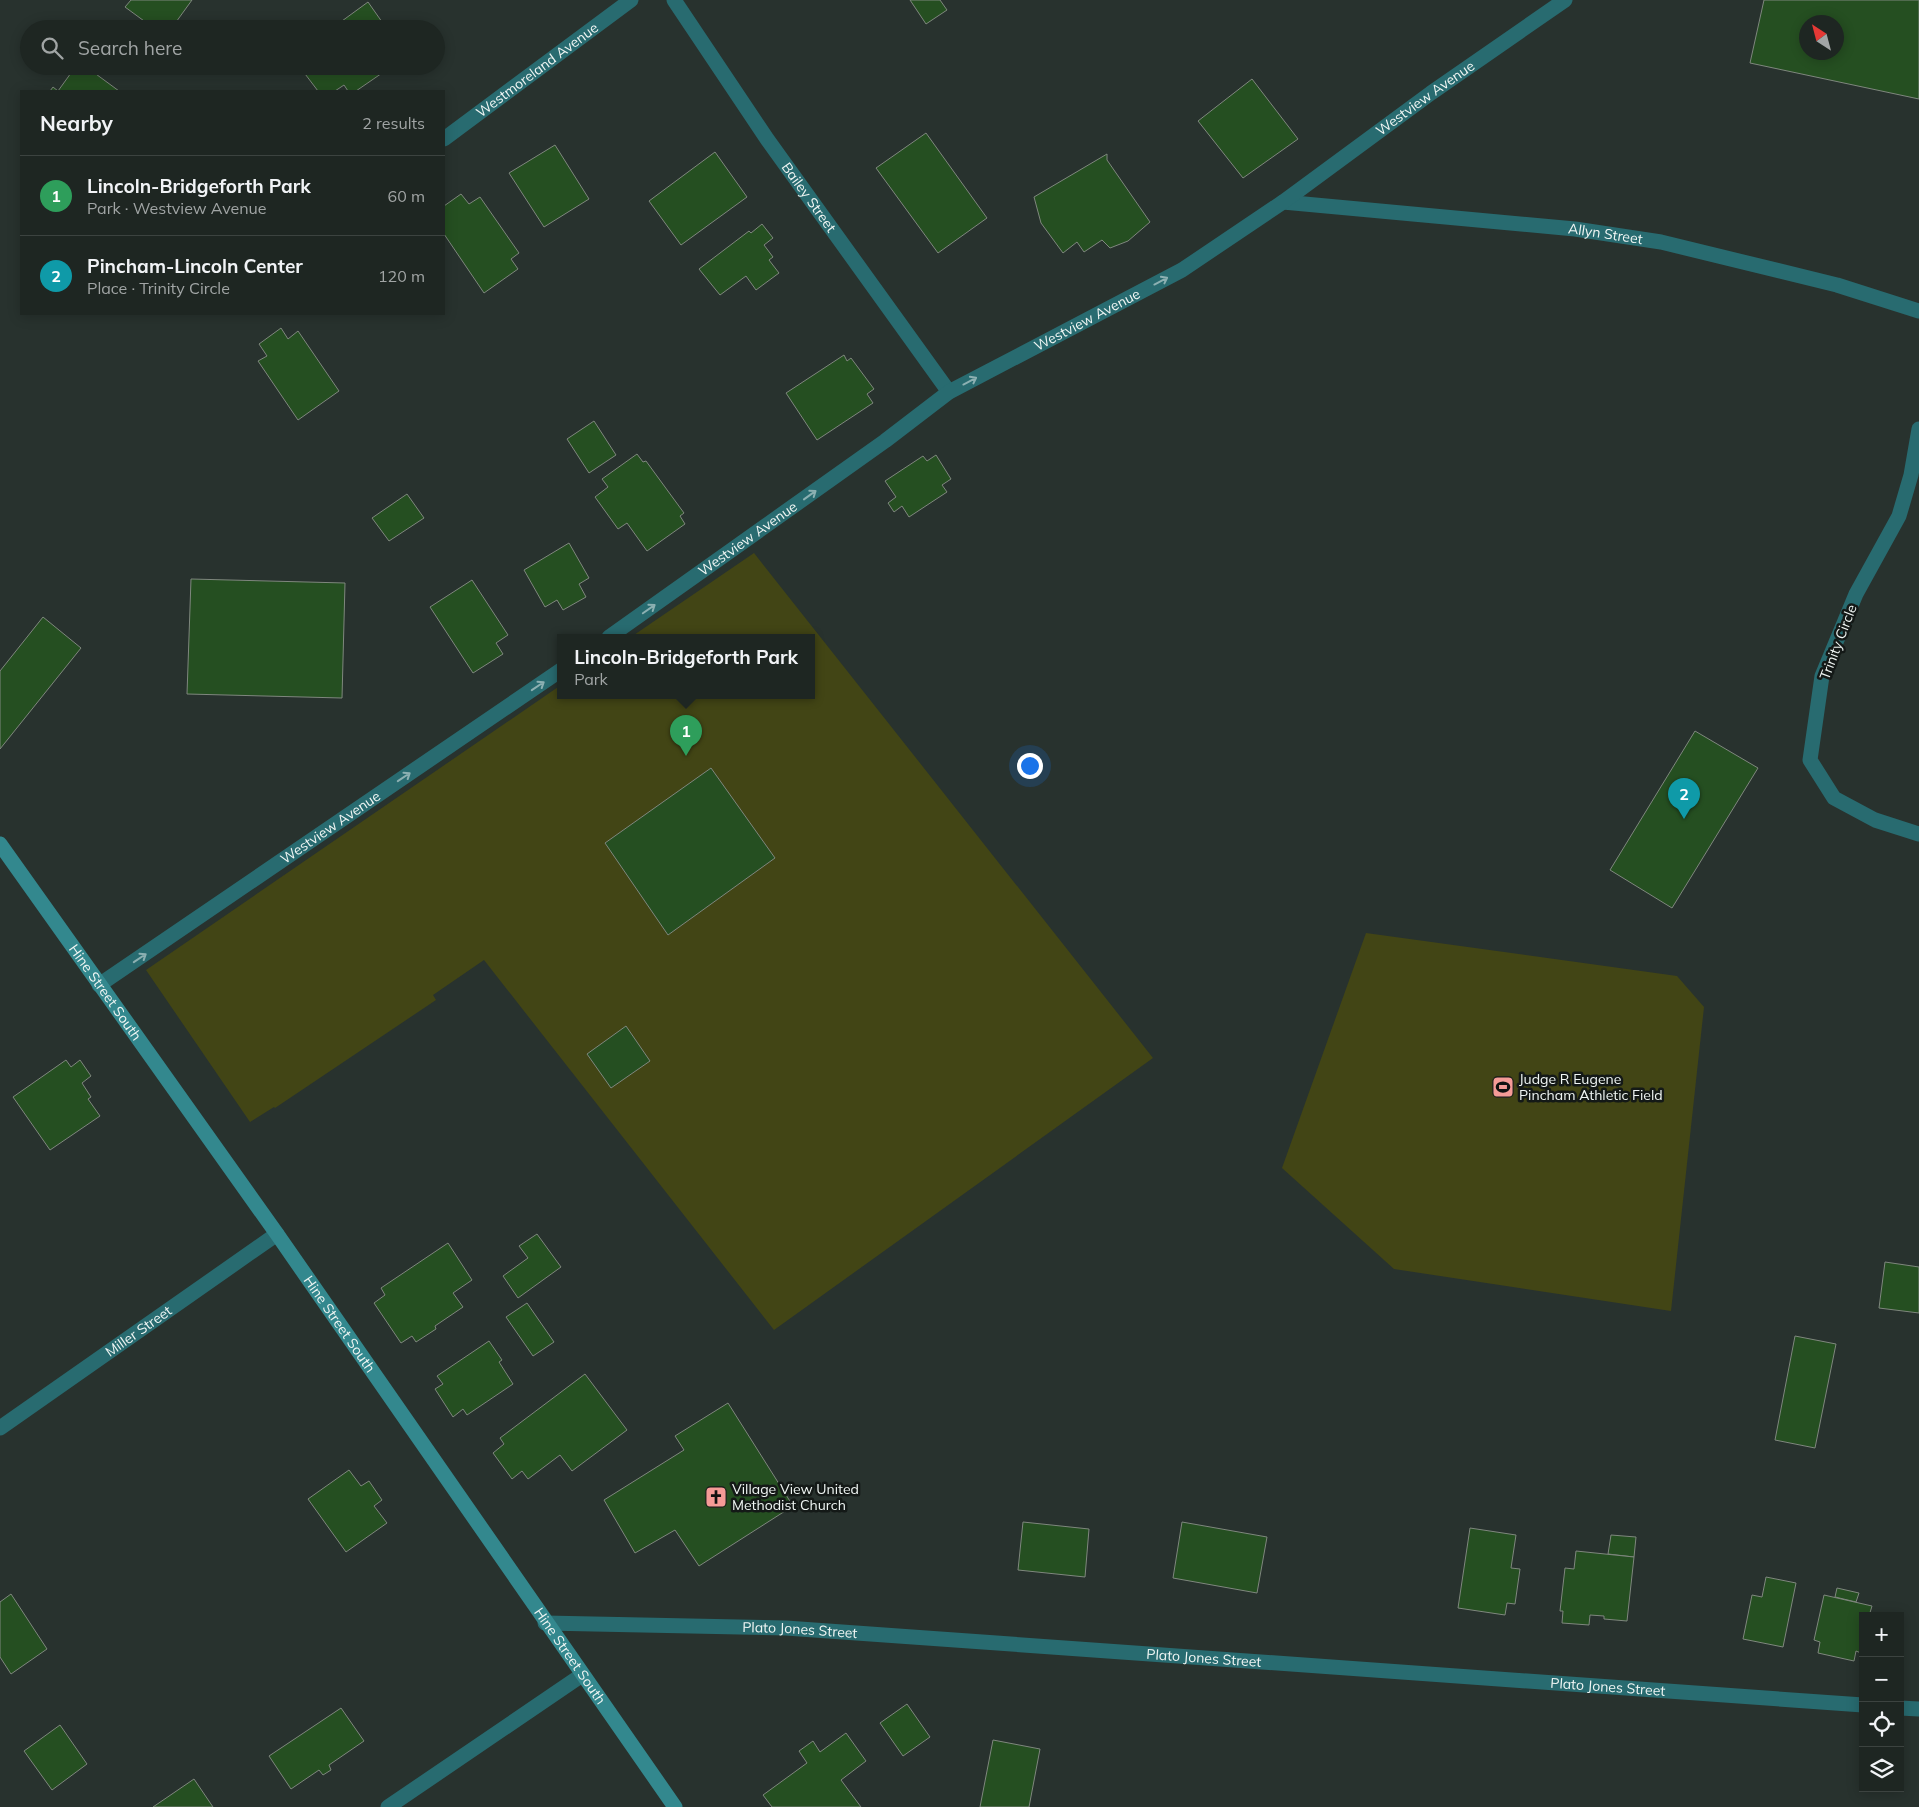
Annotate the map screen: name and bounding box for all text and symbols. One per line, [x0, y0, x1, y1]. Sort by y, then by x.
north arrow [1799, 15, 1844, 60]
street label: Westmoreland Avenue [472, 18, 602, 121]
search box [20, 20, 445, 75]
icon: search [38, 34, 66, 62]
text: Search here [78, 36, 182, 60]
street label: Westview Avenue [1372, 57, 1478, 140]
text: Nearby [40, 110, 113, 136]
text: 2 results [362, 113, 425, 133]
street label: Bailey Street [778, 159, 840, 236]
text: Lincoln-Bridgeforth Park [87, 174, 311, 198]
text: 1 [51, 186, 61, 206]
text: 60 m [388, 186, 425, 206]
text: Park · Westview Avenue [87, 198, 267, 218]
street label: Allyn Street [1567, 219, 1644, 248]
text: Pincham-Lincoln Center [87, 254, 303, 278]
text: 2 [51, 266, 61, 286]
text: 120 m [378, 266, 425, 286]
one-way arrow [1153, 276, 1168, 285]
text: Place · Trinity Circle [87, 278, 230, 298]
street label: Westview Avenue [1031, 285, 1143, 355]
one-way arrow [963, 376, 978, 386]
one-way arrow [803, 490, 817, 500]
street label: Westview Avenue [695, 497, 801, 580]
street label: Trinity Circle [1815, 602, 1861, 682]
one-way arrow [642, 604, 656, 614]
popup [557, 634, 815, 699]
text: Lincoln-Bridgeforth Park [574, 645, 798, 669]
text: Park [574, 669, 608, 689]
one-way arrow [531, 681, 545, 691]
pin: 1 [670, 715, 702, 756]
your location [1017, 753, 1043, 779]
one-way arrow [397, 772, 411, 783]
pin: 2 [1668, 778, 1700, 819]
street label: Westview Avenue [277, 787, 384, 868]
street label: Hine Street South [65, 941, 146, 1044]
one-way arrow [133, 953, 147, 963]
place label: Judge R Eugene Pincham Athletic Field [1519, 1070, 1663, 1104]
sports icon: Judge R Eugene Pincham Athletic Field [1491, 1075, 1515, 1099]
street label: Hine Street South [300, 1272, 379, 1376]
street label: Miller Street [102, 1301, 175, 1361]
place label: Village View United Methodist Church [732, 1480, 859, 1514]
church icon: Village View United Methodist Church [704, 1485, 728, 1509]
street label: Hine Street South [530, 1604, 610, 1708]
map controls [1859, 1612, 1904, 1792]
button: + [1859, 1612, 1904, 1657]
street label: Plato Jones Street [742, 1618, 858, 1642]
street label: Plato Jones Street [1146, 1645, 1262, 1671]
button: − [1859, 1657, 1904, 1702]
street label: Plato Jones Street [1550, 1674, 1666, 1700]
button: locate [1859, 1702, 1904, 1747]
button: layers [1859, 1747, 1904, 1792]

